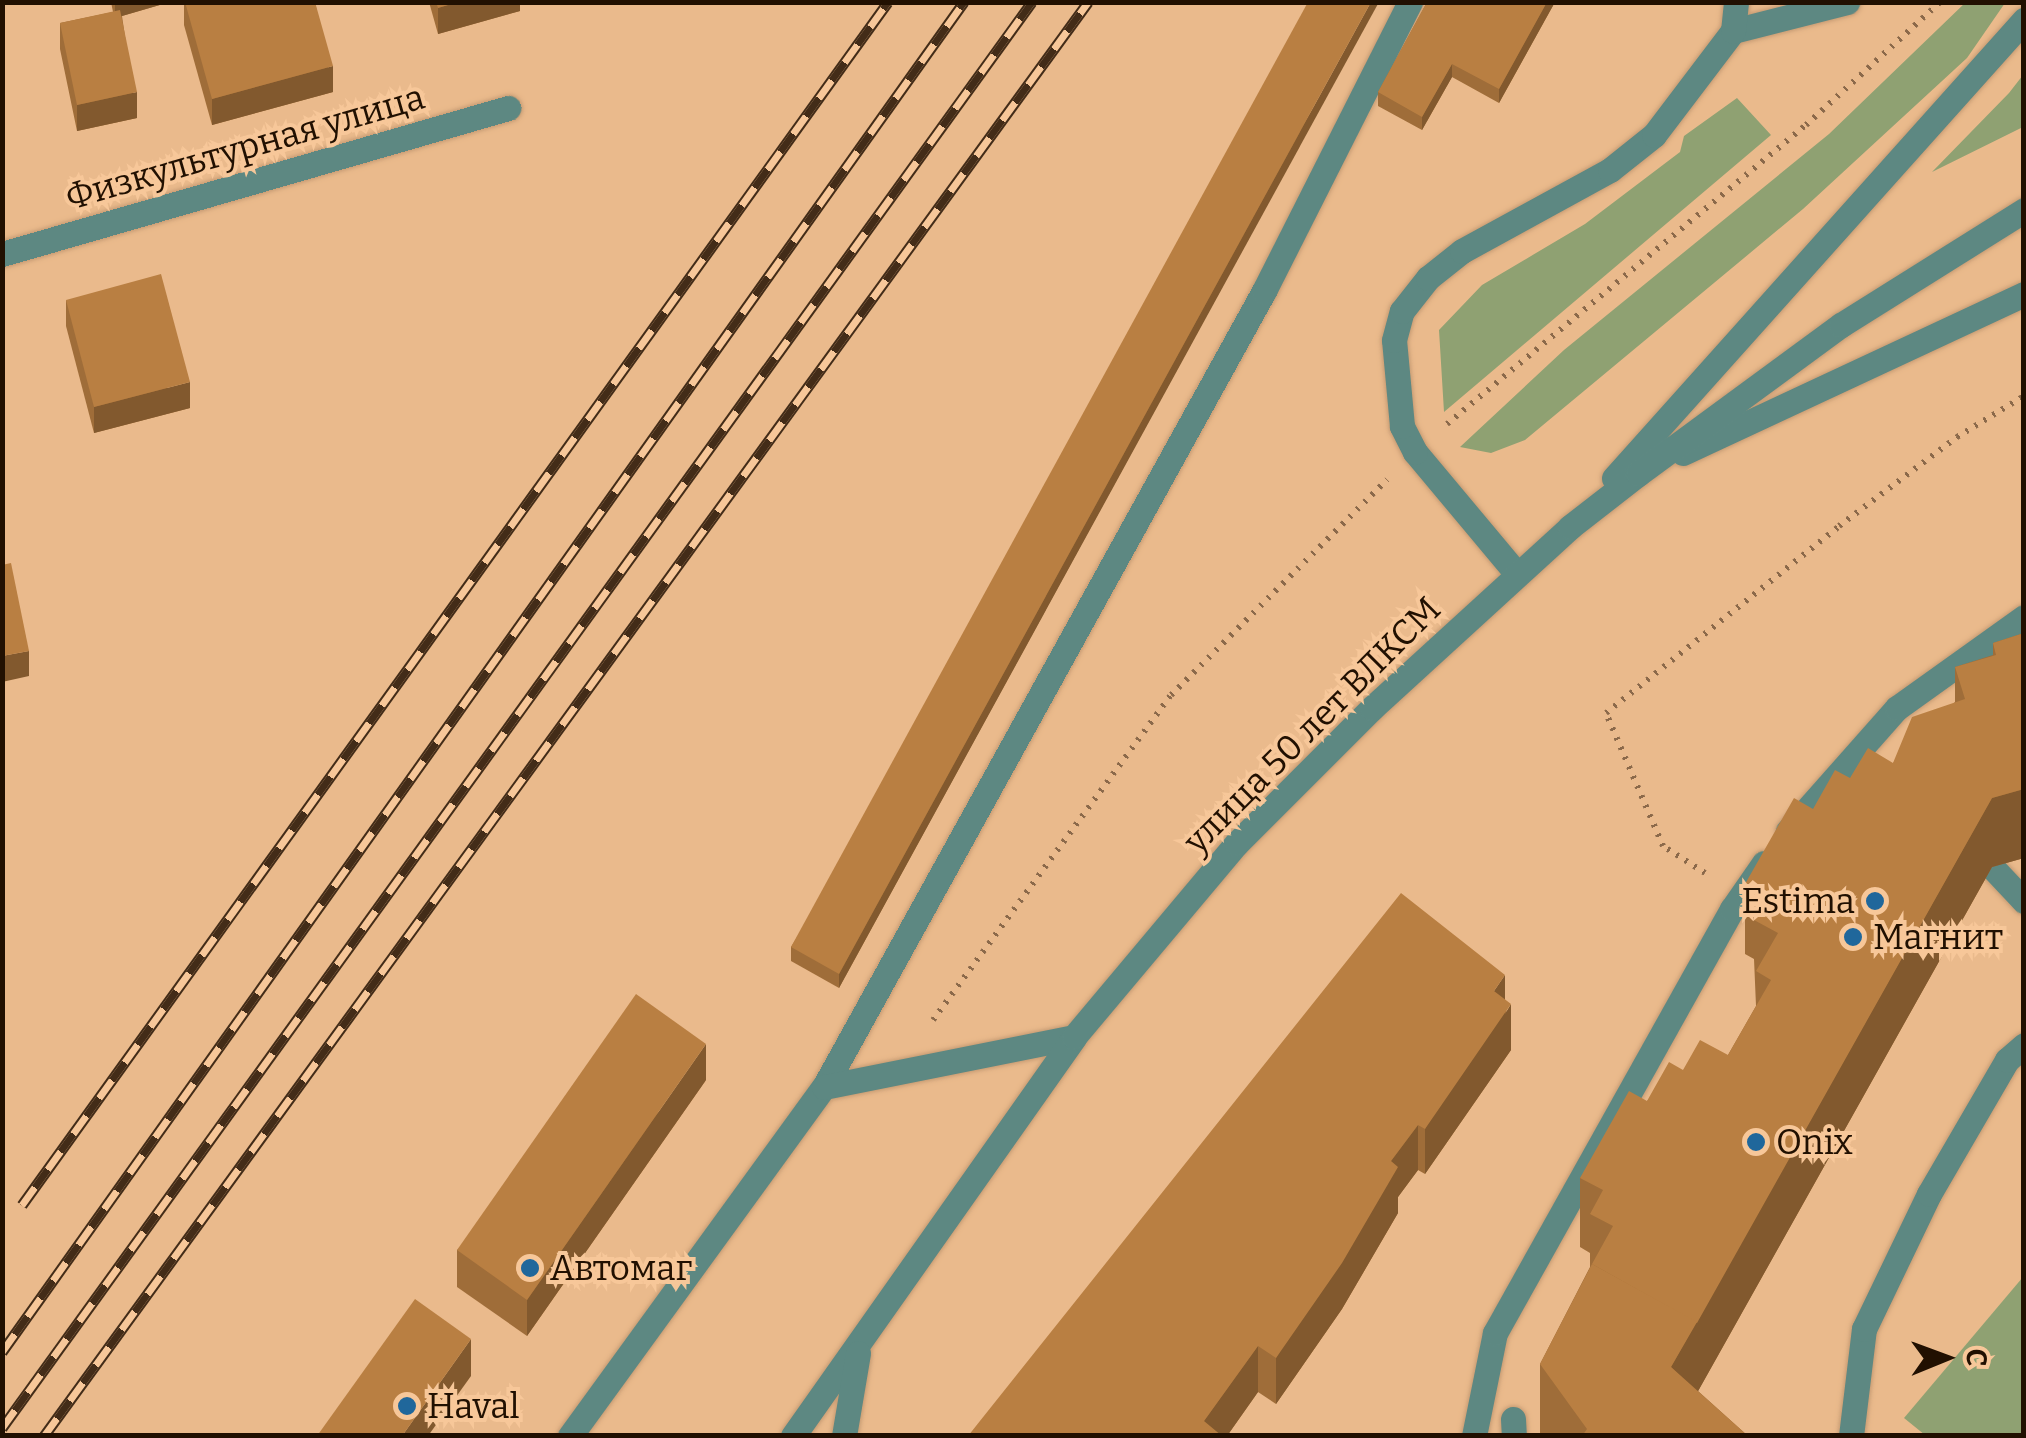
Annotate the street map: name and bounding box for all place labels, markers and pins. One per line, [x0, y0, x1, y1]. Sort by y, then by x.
place label: Estima [1742, 880, 1855, 922]
marker: Estima [1864, 890, 1886, 912]
place label: Магнит [1873, 916, 2003, 958]
marker: Магнит [1842, 926, 1864, 948]
place label: Onix [1776, 1121, 1853, 1163]
marker: Onix [1745, 1131, 1767, 1153]
place label: Автомаг [550, 1247, 692, 1289]
marker: Автомаг [519, 1257, 541, 1279]
place label: Haval [427, 1385, 520, 1427]
marker: Haval [396, 1395, 418, 1417]

